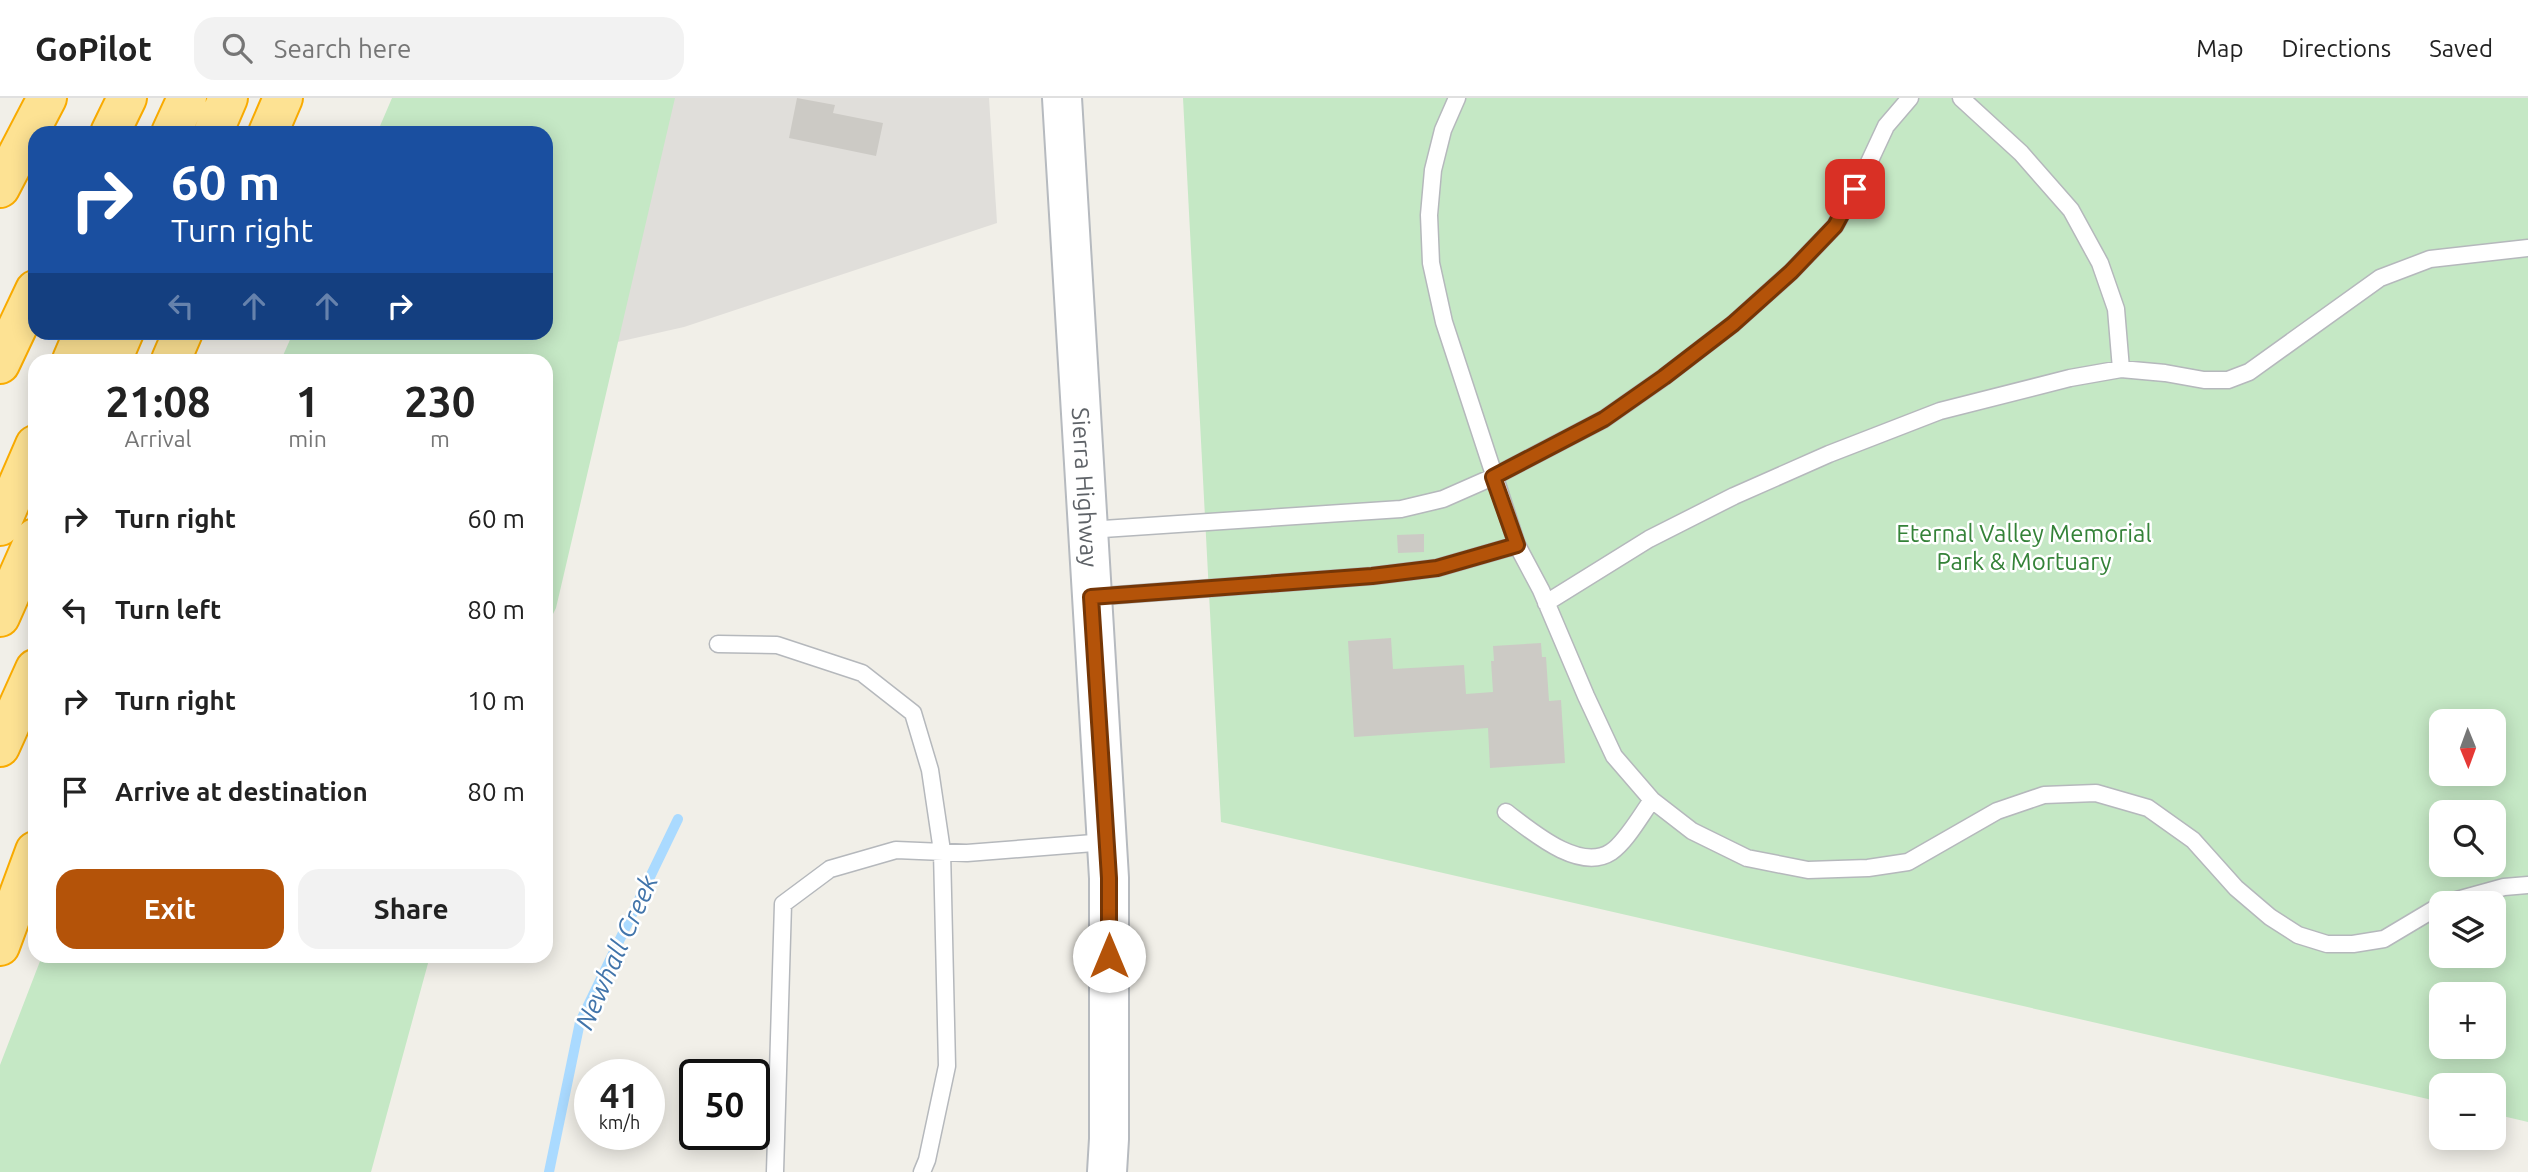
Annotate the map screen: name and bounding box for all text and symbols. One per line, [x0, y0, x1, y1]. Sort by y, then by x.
search box [194, 17, 684, 80]
icon: search [218, 29, 256, 67]
text: GoPilot [35, 30, 152, 67]
text: Search here [274, 34, 411, 63]
text: Map [2196, 35, 2243, 62]
text: Directions [2281, 35, 2391, 62]
text: Saved [2429, 35, 2493, 62]
icon: right [56, 154, 147, 245]
text: 60 m [171, 154, 280, 209]
pin [1825, 159, 1885, 219]
icon: arrive [1836, 170, 1874, 208]
text: Turn right [171, 212, 313, 248]
icon: left [162, 287, 200, 325]
icon: ahead [235, 287, 273, 325]
icon: ahead [308, 287, 346, 325]
icon: right [381, 287, 419, 325]
text: 21:08 [106, 378, 211, 425]
text: 1 [296, 378, 319, 425]
text: 230 [404, 378, 475, 425]
street label: Sierra Highway [1067, 406, 1104, 569]
text: Arrival [125, 426, 192, 451]
text: min [288, 426, 327, 451]
text: m [430, 426, 450, 451]
icon: right [56, 500, 94, 538]
text: Turn right [115, 504, 236, 533]
text: 60 m [467, 504, 525, 533]
park label: Eternal Valley Memorial Park & Mortuary [1896, 520, 2152, 575]
icon: left [56, 591, 94, 629]
text: Turn left [115, 595, 221, 624]
text: 80 m [467, 595, 525, 624]
icon: right [56, 682, 94, 720]
text: Turn right [115, 686, 236, 715]
text: 10 m [467, 686, 525, 715]
north arrow [2429, 709, 2506, 786]
map controls [2429, 709, 2506, 1150]
icon: arrive [56, 773, 94, 811]
text: Arrive at destination [115, 777, 368, 806]
text: 80 m [467, 777, 525, 806]
button: search [2429, 800, 2506, 877]
button: Exit [56, 869, 284, 949]
button: Share [298, 869, 525, 949]
water label: Newhall Creek [569, 870, 663, 1034]
button: layers [2429, 891, 2506, 968]
position arrow [1072, 919, 1146, 993]
button: + [2429, 982, 2506, 1059]
speed limit sign: 50 [679, 1059, 770, 1150]
button: − [2429, 1073, 2506, 1150]
text: 41 [600, 1075, 639, 1115]
text: km/h [599, 1112, 640, 1132]

